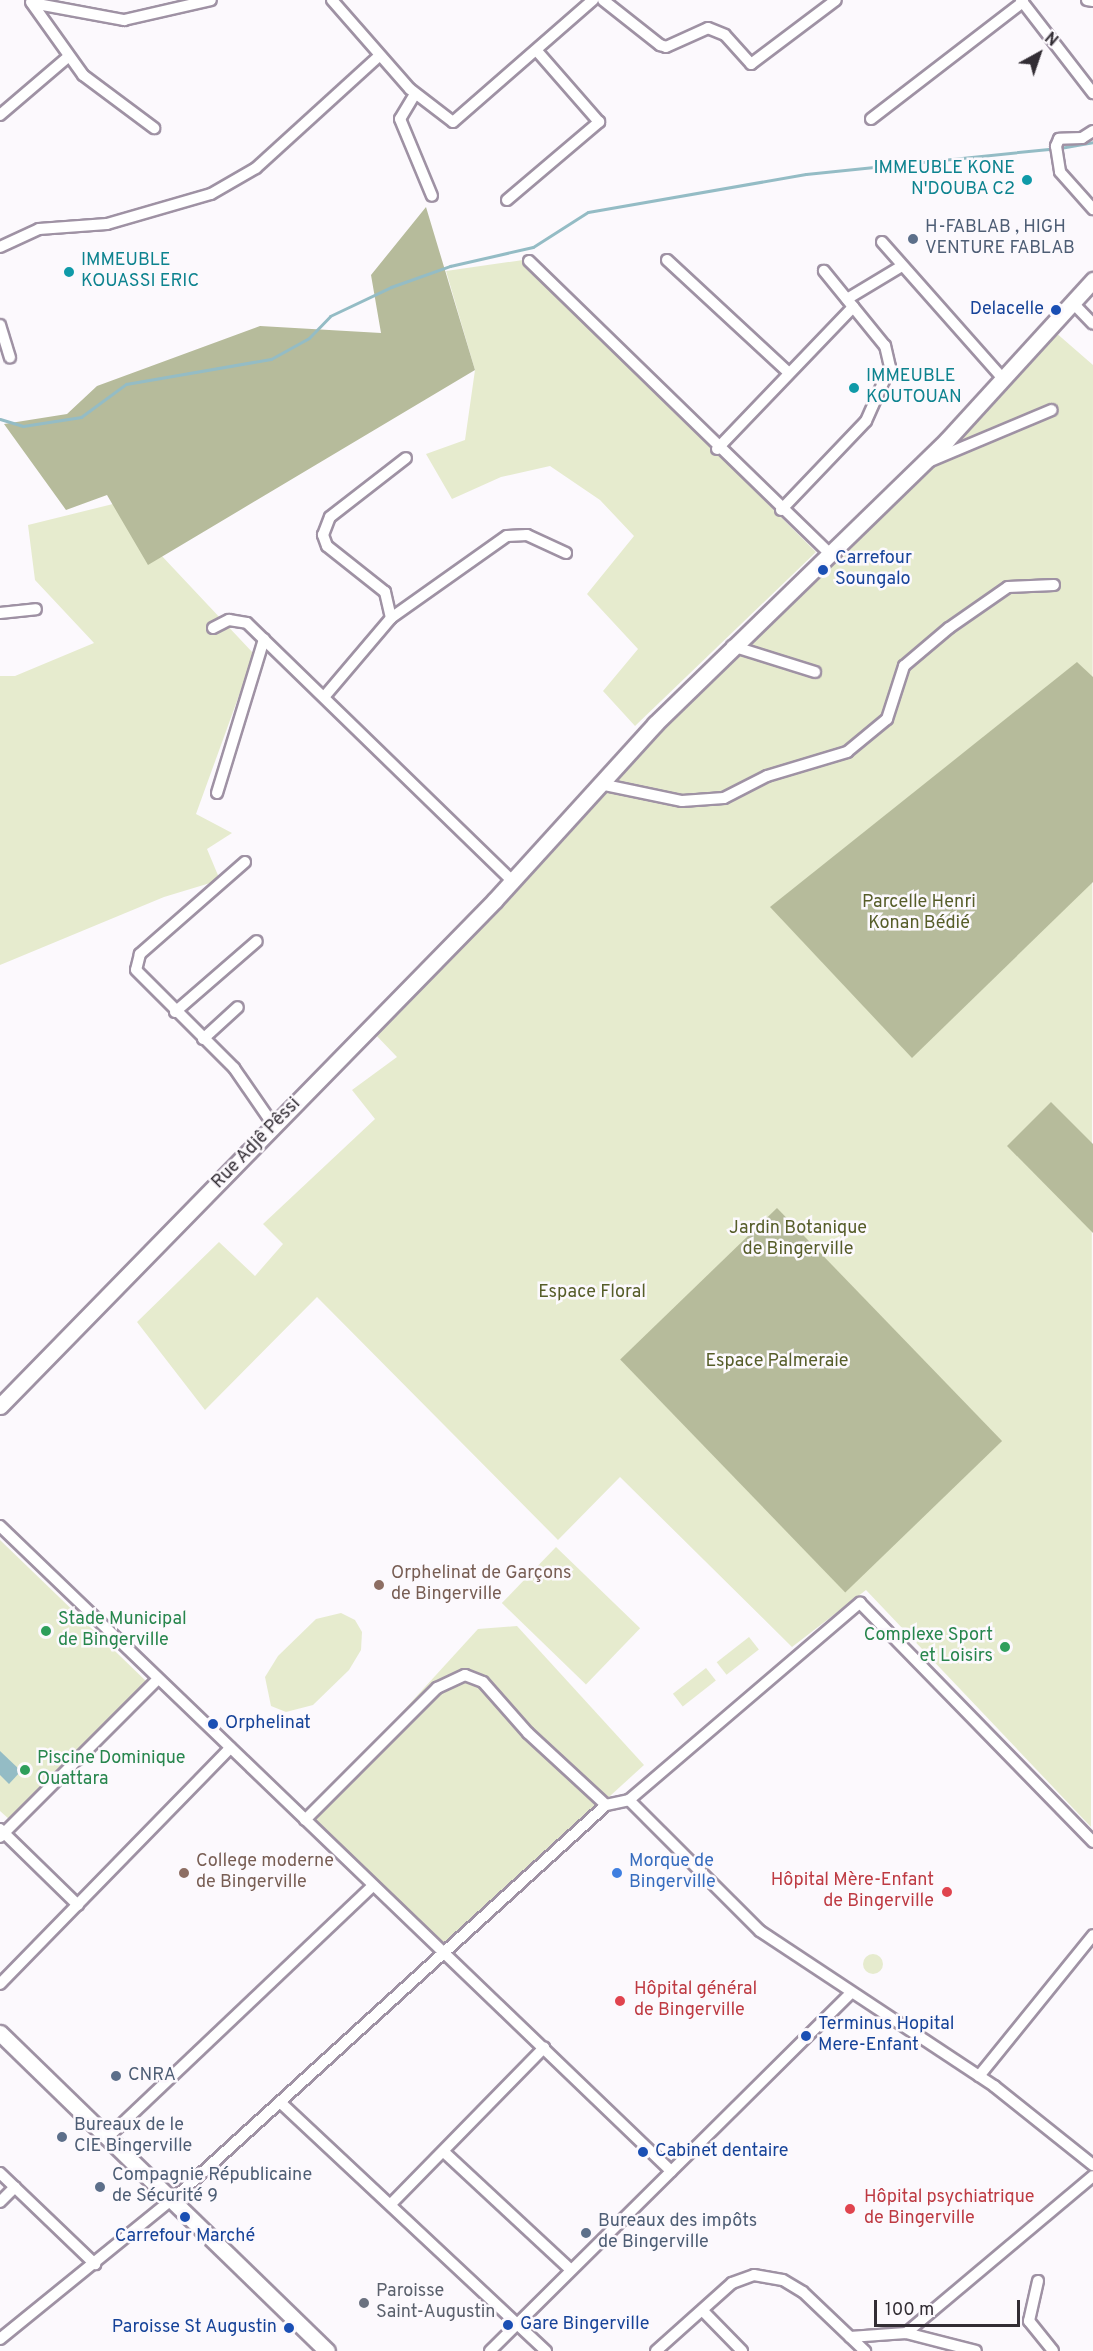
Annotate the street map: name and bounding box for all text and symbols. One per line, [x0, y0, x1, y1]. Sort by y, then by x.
north arrow [1009, 24, 1069, 84]
text: N [1040, 29, 1061, 52]
place label: IMMEUBLE KONE N'DOUBA C2 [874, 159, 1015, 201]
marker: IMMEUBLE KONE N'DOUBA C2 [1020, 173, 1034, 187]
place label: H-FABLAB , HIGH VENTURE FABLAB [925, 218, 1075, 260]
marker: H-FABLAB , HIGH VENTURE FABLAB [906, 232, 920, 246]
place label: IMMEUBLE KOUASSI ERIC [81, 251, 199, 294]
marker: IMMEUBLE KOUASSI ERIC [62, 265, 76, 279]
place label: Delacelle [970, 299, 1044, 321]
marker: Delacelle [1049, 303, 1063, 317]
place label: IMMEUBLE KOUTOUAN [866, 367, 962, 410]
marker: IMMEUBLE KOUTOUAN [847, 381, 861, 395]
place label: Carrefour Soungalo [835, 549, 912, 592]
marker: Carrefour Soungalo [816, 563, 830, 577]
park label: Parcelle Henri Konan Bédié [862, 893, 976, 936]
street label: Rue Adjê Pêssi [208, 1094, 306, 1194]
park label: Jardin Botanique de Bingerville [729, 1219, 867, 1262]
park label: Espace Floral [538, 1282, 646, 1304]
park label: Espace Palmeraie [705, 1351, 849, 1373]
place label: Orphelinat de Garçons de Bingerville [391, 1564, 571, 1606]
marker: Orphelinat de Garçons de Bingerville [372, 1578, 386, 1592]
place label: Stade Municipal de Bingerville [58, 1610, 187, 1652]
marker: Stade Municipal de Bingerville [39, 1624, 53, 1638]
place label: Complexe Sport et Loisirs [864, 1626, 993, 1668]
marker: Complexe Sport et Loisirs [998, 1640, 1012, 1654]
place label: Orphelinat [225, 1713, 311, 1735]
marker: Orphelinat [206, 1717, 220, 1731]
place label: Piscine Dominique Ouattara [37, 1749, 185, 1792]
marker: Piscine Dominique Ouattara [18, 1763, 32, 1777]
place label: College moderne de Bingerville [196, 1852, 334, 1894]
place label: Morque de Bingerville [629, 1852, 716, 1894]
marker: College moderne de Bingerville [177, 1866, 191, 1880]
marker: Morque de Bingerville [610, 1866, 624, 1880]
place label: Hôpital Mère-Enfant de Bingerville [771, 1871, 934, 1914]
marker: Hôpital Mère-Enfant de Bingerville [938, 1883, 956, 1901]
place label: Hôpital général de Bingerville [634, 1980, 757, 2022]
marker: Hôpital général de Bingerville [611, 1992, 629, 2010]
place label: Terminus Hopital Mere-Enfant [818, 2015, 955, 2058]
marker: Terminus Hopital Mere-Enfant [799, 2029, 813, 2043]
place label: CNRA [128, 2065, 176, 2087]
marker: CNRA [109, 2069, 123, 2083]
place label: Bureaux de le CIE Bingerville [74, 2116, 192, 2158]
marker: Bureaux de le CIE Bingerville [55, 2130, 69, 2144]
place label: Cabinet dentaire [655, 2141, 788, 2163]
marker: Cabinet dentaire [636, 2145, 650, 2159]
place label: Compagnie Républicaine de Sécurité 9 [112, 2166, 312, 2208]
marker: Compagnie Républicaine de Sécurité 9 [93, 2180, 107, 2194]
place label: Hôpital psychiatrique de Bingerville [864, 2188, 1034, 2230]
marker: Hôpital psychiatrique de Bingerville [841, 2200, 859, 2218]
marker: Carrefour Marché [178, 2210, 192, 2224]
place label: Bureaux des impôts de Bingerville [598, 2212, 757, 2254]
place label: Carrefour Marché [115, 2226, 255, 2248]
marker: Bureaux des impôts de Bingerville [579, 2226, 593, 2240]
place label: Paroisse Saint-Augustin [376, 2282, 495, 2324]
scale bar [877, 2288, 1022, 2326]
marker: Paroisse Saint-Augustin [357, 2296, 371, 2310]
text: 100 m [885, 2299, 934, 2322]
place label: Gare Bingerville [520, 2314, 649, 2336]
place label: Paroisse St Augustin [111, 2317, 277, 2339]
marker: Gare Bingerville [501, 2318, 515, 2332]
marker: Paroisse St Augustin [282, 2321, 296, 2335]

